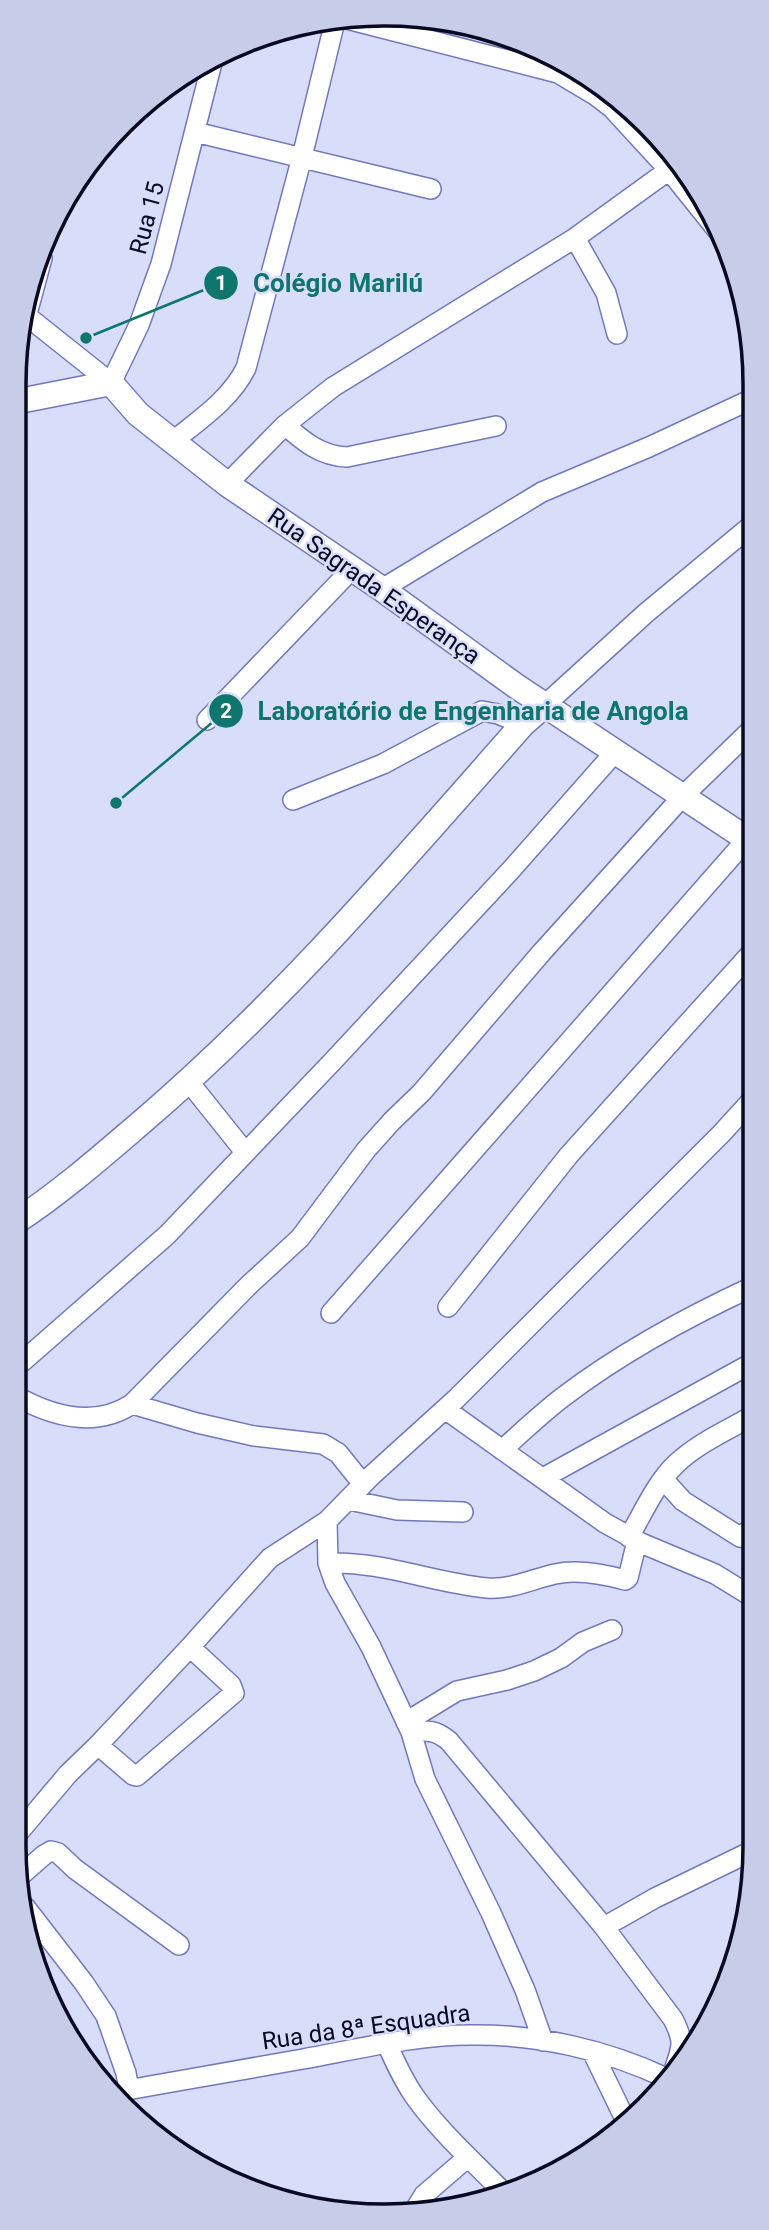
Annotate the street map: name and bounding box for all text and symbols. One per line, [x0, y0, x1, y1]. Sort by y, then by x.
street label: Rua 15 [124, 179, 170, 257]
callout: Colégio Marilú [204, 259, 437, 306]
text: Colégio Marilú [253, 268, 423, 298]
text: 1 [215, 271, 227, 295]
street label: Rua Sagrada Esperança [262, 502, 486, 670]
callout: Laboratório de Engenharia de Angola [209, 688, 703, 735]
text: Laboratório de Engenharia de Angola [257, 696, 689, 726]
text: 2 [220, 699, 232, 723]
street label: Rua da 8ª Esquadra [260, 1999, 472, 2055]

